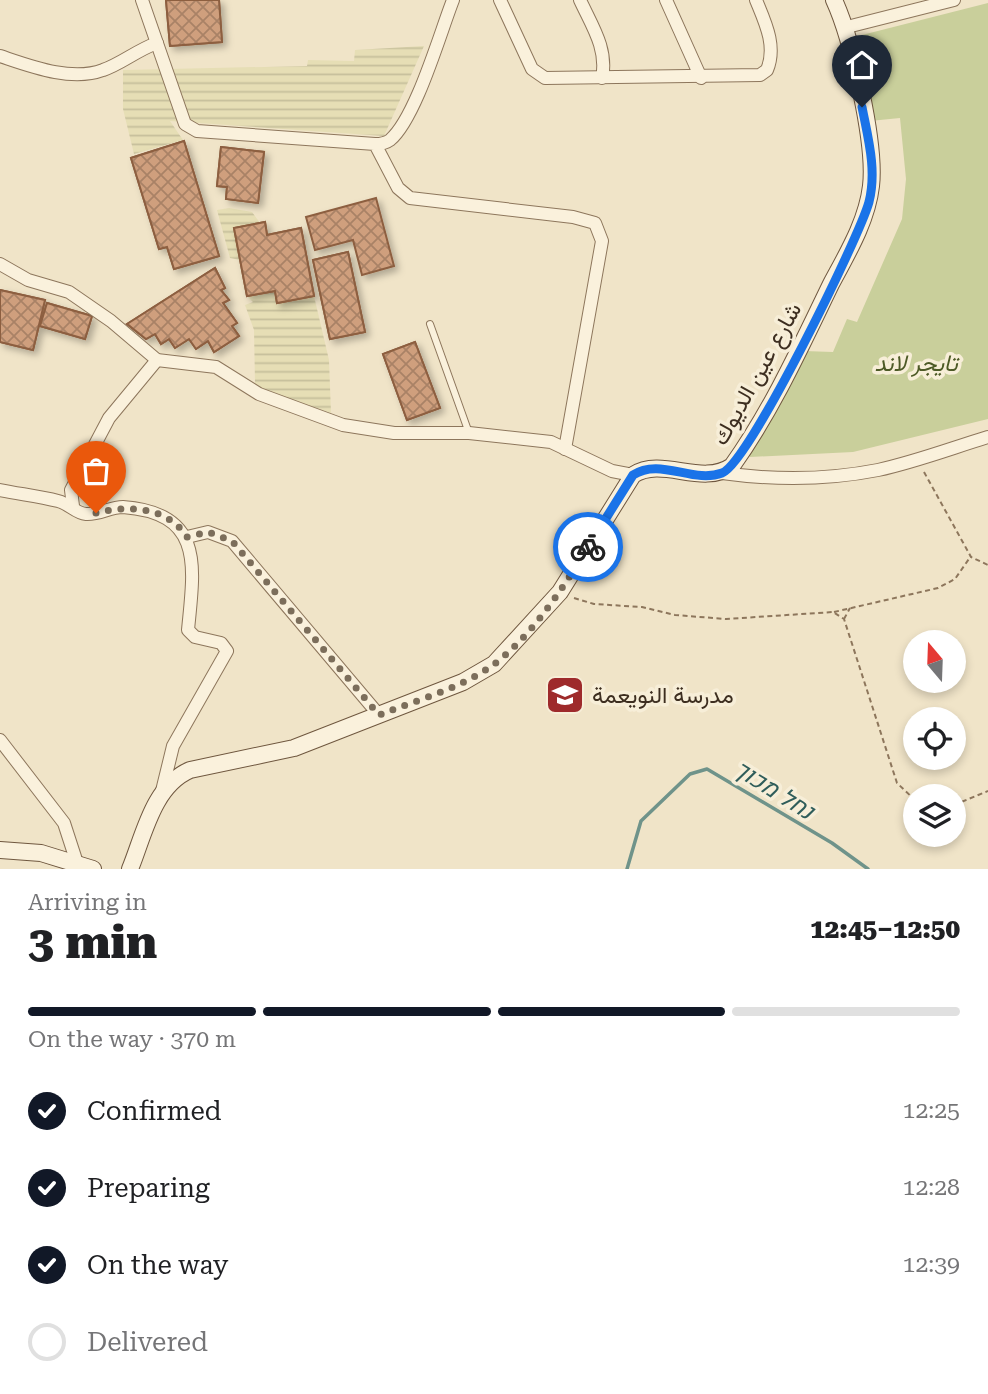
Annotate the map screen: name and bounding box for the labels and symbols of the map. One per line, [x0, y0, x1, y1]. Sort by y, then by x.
pin [832, 35, 892, 107]
street label: شارع عين الديوك [707, 298, 809, 451]
park label: تايجر لاند [874, 350, 960, 378]
pin [66, 441, 126, 513]
courier [553, 512, 623, 582]
north arrow [903, 630, 966, 693]
school or university icon: مدرسة النويعمة [544, 674, 586, 716]
place label: مدرسة النويعمة [592, 682, 734, 710]
water label: נחל מכוך [729, 755, 821, 827]

